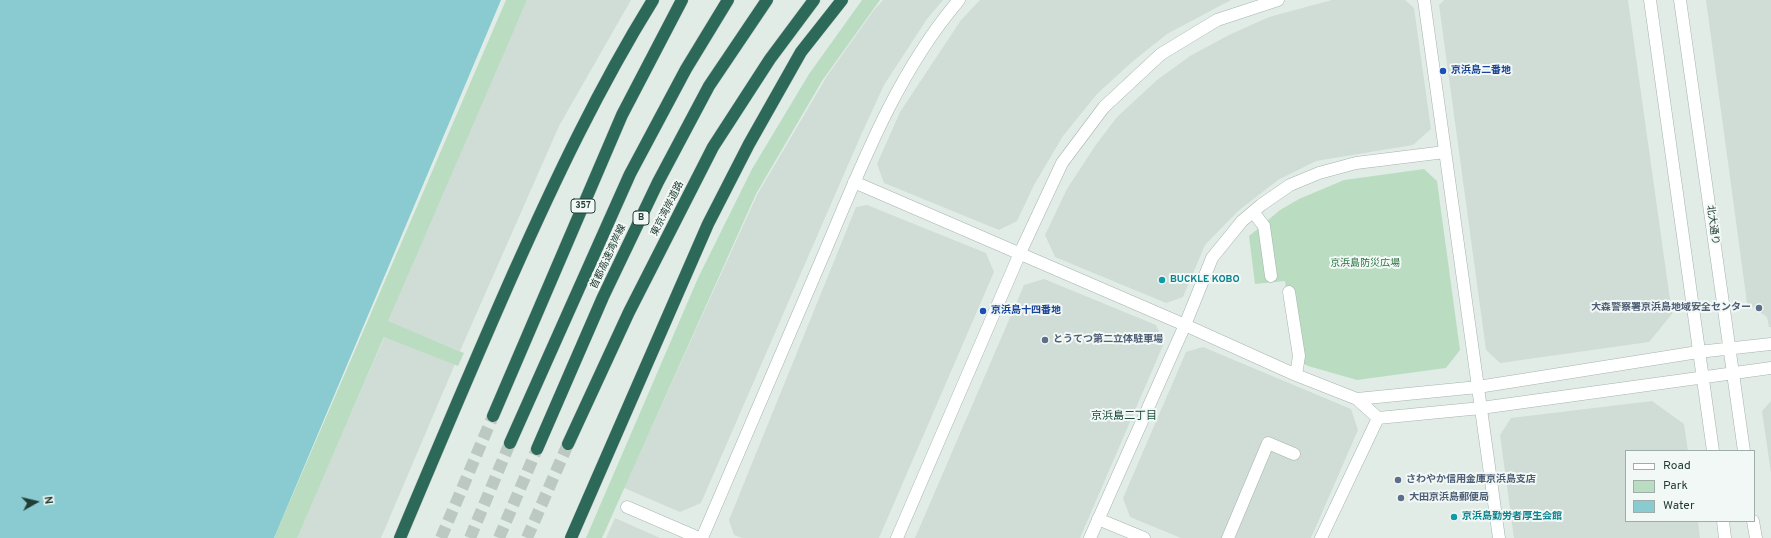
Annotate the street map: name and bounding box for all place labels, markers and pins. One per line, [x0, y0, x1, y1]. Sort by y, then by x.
place label: 京浜島二番地 [1451, 65, 1511, 77]
marker: 京浜島二番地 [1438, 66, 1448, 76]
place label: BUCKLE KOBO [1170, 274, 1240, 286]
marker: BUCKLE KOBO [1157, 275, 1167, 285]
place label: 大森警察署京浜島地域安全センター [1591, 302, 1751, 314]
marker: 大森警察署京浜島地域安全センター [1754, 303, 1764, 313]
place label: 京浜島十四番地 [991, 305, 1061, 317]
marker: 京浜島十四番地 [978, 306, 988, 316]
place label: とうてつ第二立体駐車場 [1053, 334, 1163, 346]
marker: とうてつ第二立体駐車場 [1040, 335, 1050, 345]
place label: さわやか信用金庫京浜島支店 [1406, 474, 1536, 486]
marker: さわやか信用金庫京浜島支店 [1393, 475, 1403, 485]
place label: 大田京浜島郵便局 [1409, 492, 1489, 504]
marker: 大田京浜島郵便局 [1396, 493, 1406, 503]
place label: 京浜島勤労者厚生会館 [1462, 511, 1562, 523]
marker: 京浜島勤労者厚生会館 [1449, 512, 1459, 522]

